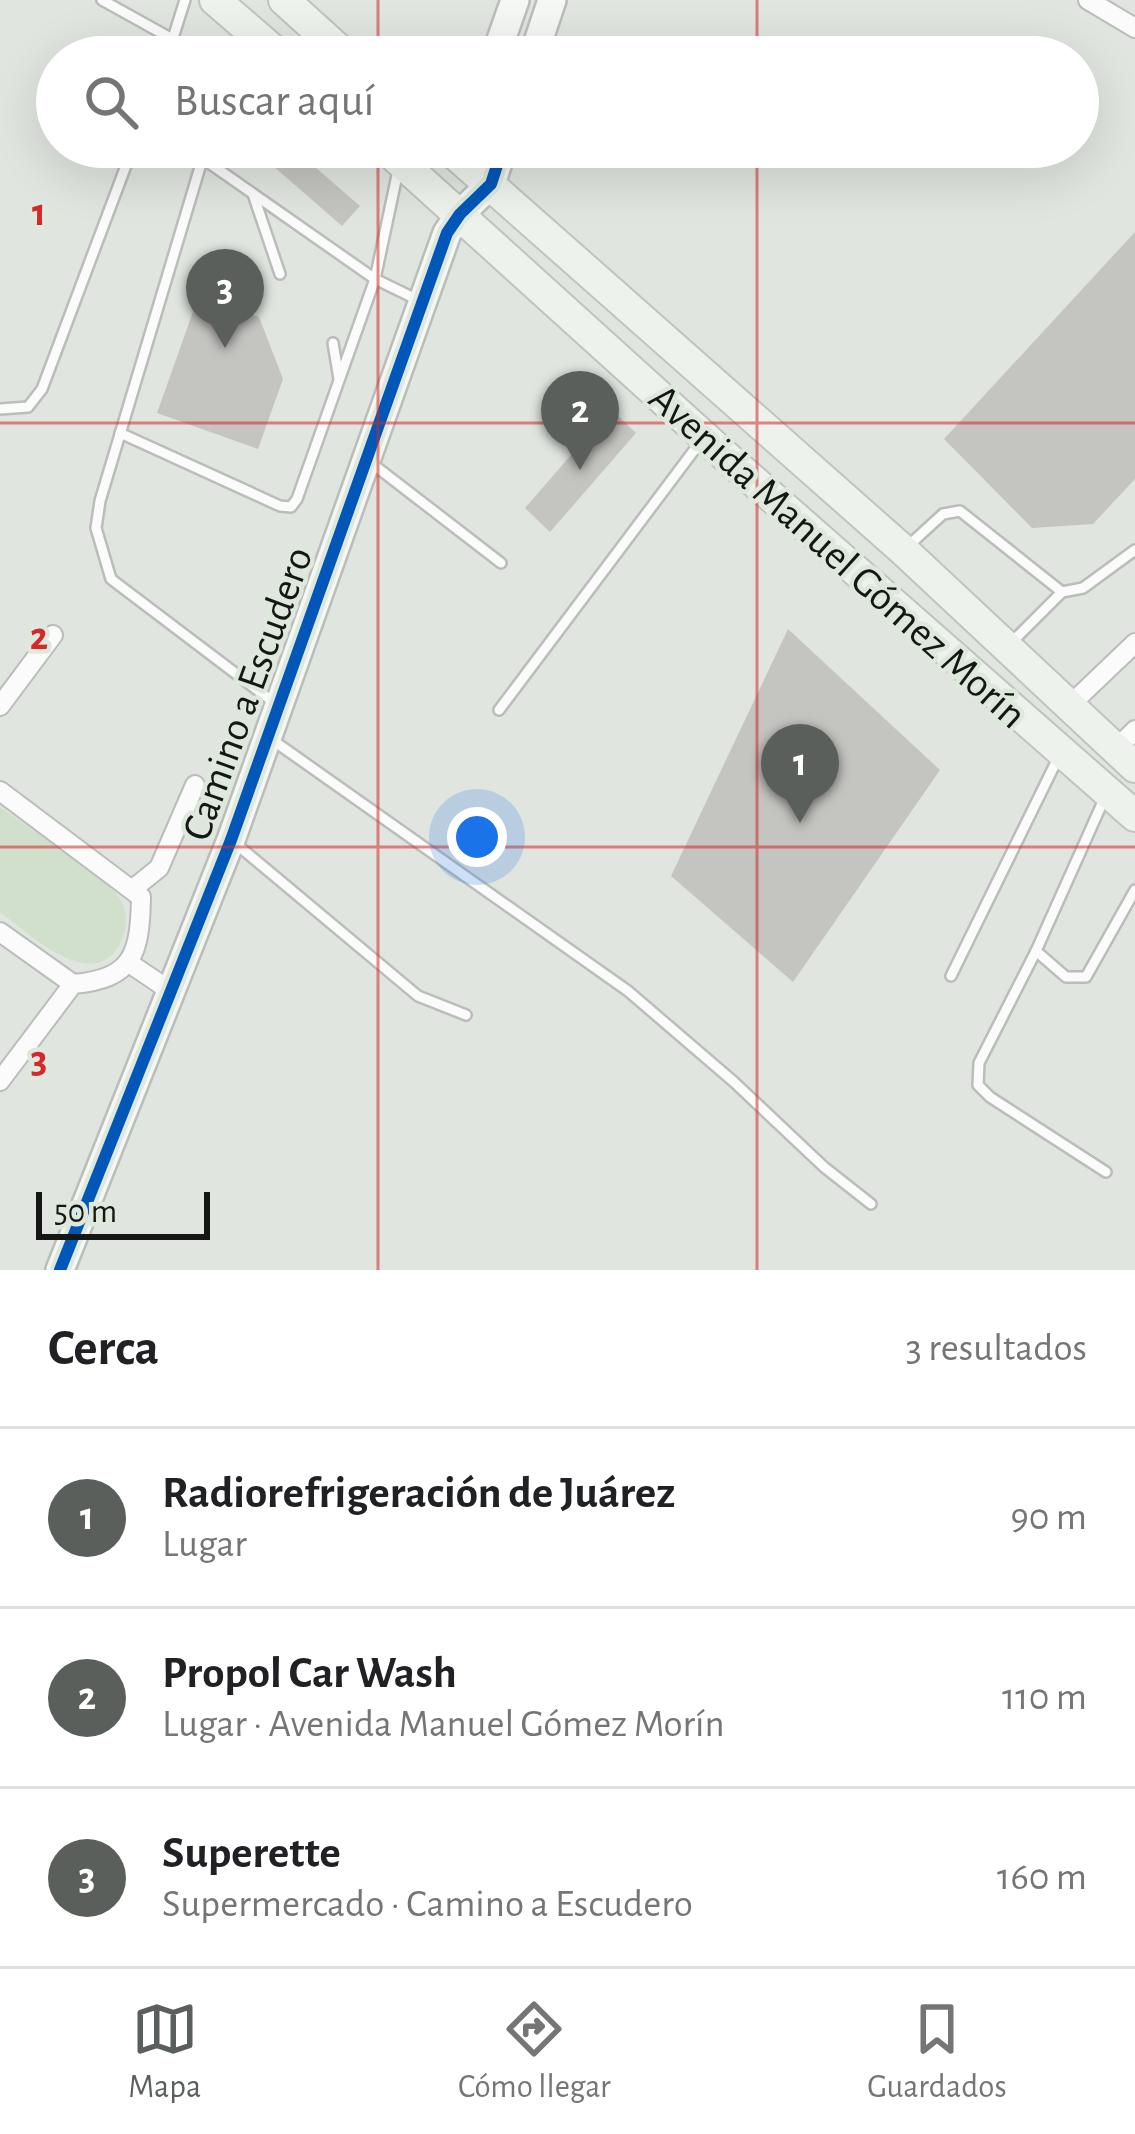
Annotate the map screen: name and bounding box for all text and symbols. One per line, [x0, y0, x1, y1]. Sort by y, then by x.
search box [36, 36, 1099, 168]
icon: search [78, 69, 144, 135]
text: Buscar aquí [174, 79, 374, 124]
text: 1 [32, 194, 46, 233]
pin: 3 [186, 249, 264, 348]
pin: 2 [541, 371, 619, 470]
street label: Avenida Manuel Gómez Morín [641, 377, 1034, 736]
street label: Camino a Escudero [175, 541, 320, 846]
text: 2 [30, 618, 48, 657]
pin: 1 [761, 724, 839, 823]
your location [447, 807, 507, 867]
text: 3 [31, 1041, 47, 1080]
scale bar [36, 1186, 210, 1239]
text: 50 m [54, 1196, 117, 1229]
text: Cerca [48, 1323, 159, 1374]
text: 3 resultados [906, 1329, 1087, 1368]
text: Radiorefrigeración de Juárez [162, 1471, 675, 1516]
text: 1 [80, 1498, 94, 1537]
text: 90 m [1010, 1498, 1087, 1537]
text: Lugar [162, 1525, 247, 1564]
text: Propol Car Wash [162, 1651, 457, 1696]
text: 2 [78, 1678, 96, 1717]
text: 110 m [1002, 1678, 1087, 1717]
text: Lugar · Avenida Manuel Gómez Morín [162, 1705, 725, 1744]
text: Superette [162, 1831, 341, 1876]
text: 3 [79, 1858, 95, 1897]
text: 160 m [997, 1858, 1087, 1897]
text: Supermercado · Camino a Escudero [162, 1885, 693, 1924]
tab: Mapa [128, 1996, 201, 2108]
tab: Cómo llegar [458, 1996, 611, 2108]
tab: Guardados [867, 1996, 1007, 2108]

